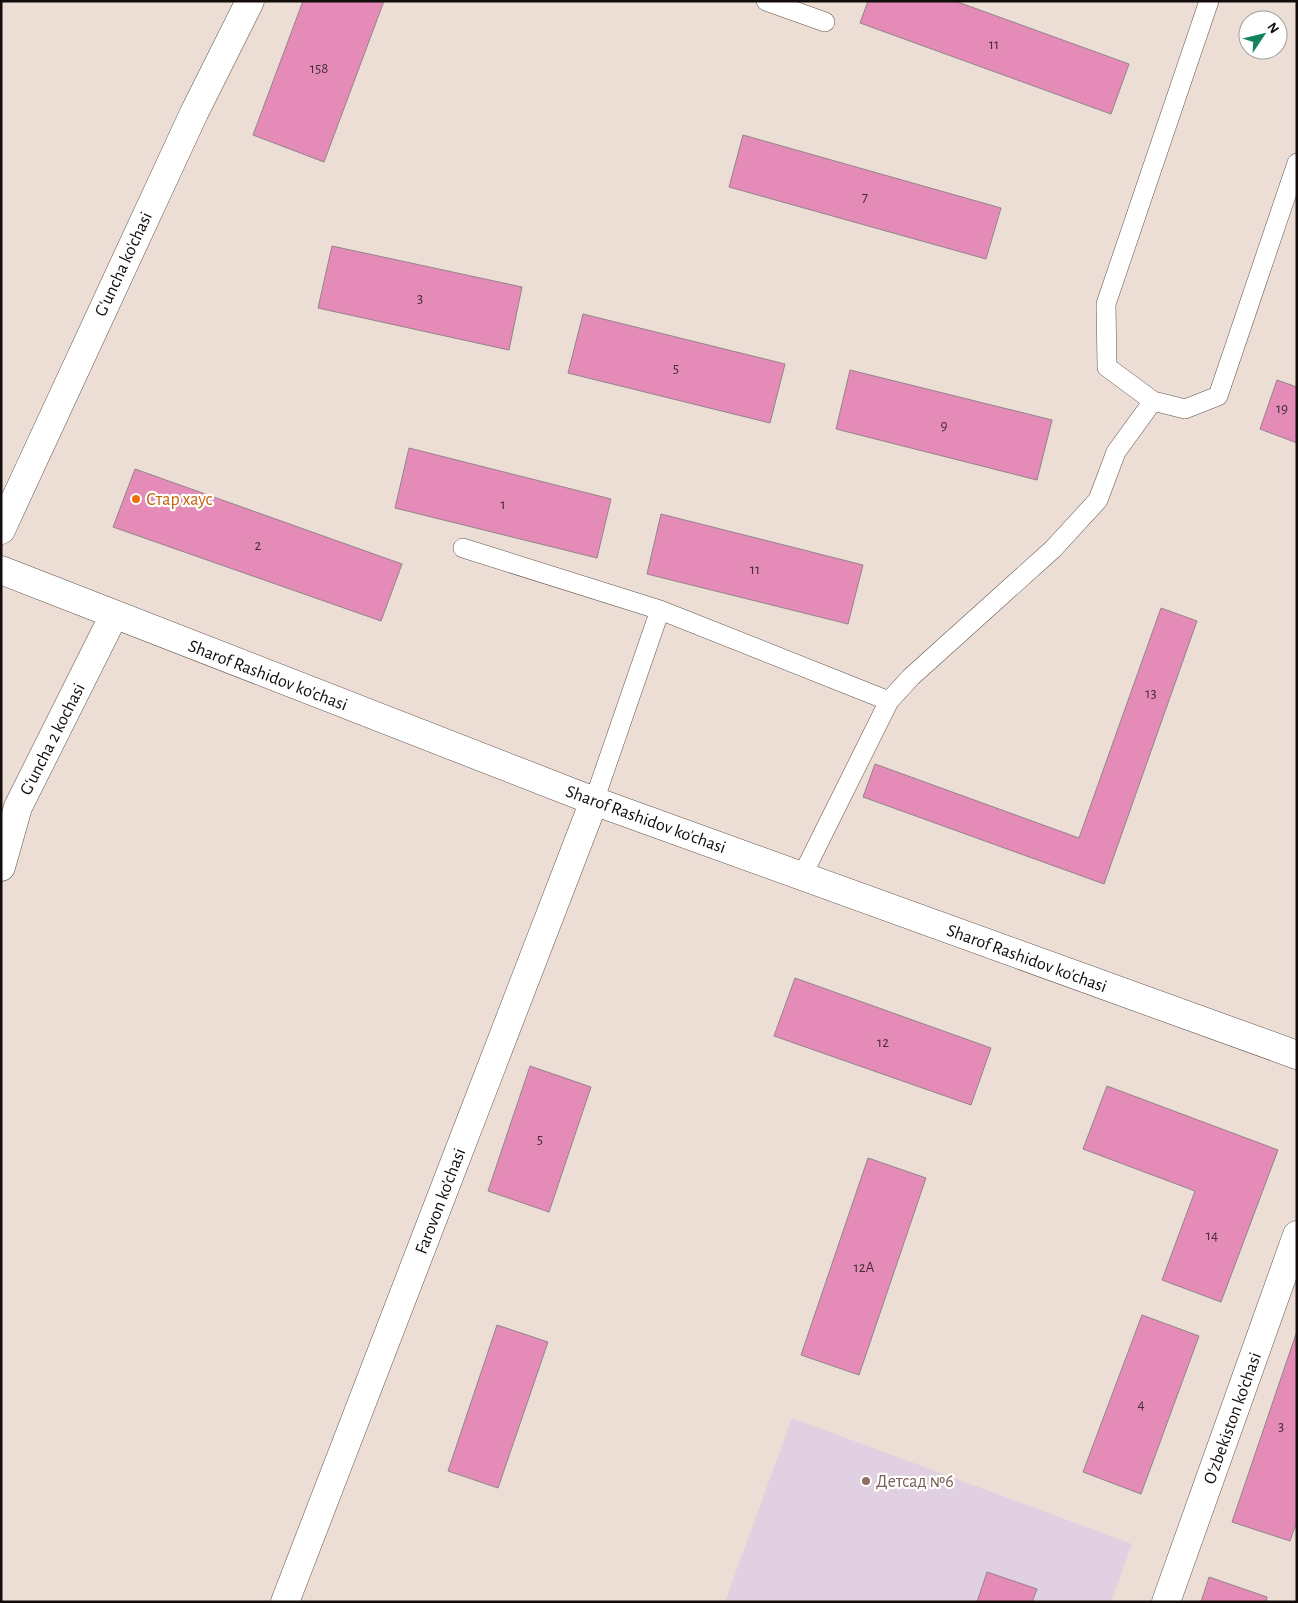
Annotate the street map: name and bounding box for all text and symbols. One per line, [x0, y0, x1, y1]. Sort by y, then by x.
north arrow [1238, 10, 1288, 60]
text: N [1264, 20, 1281, 36]
house number: 11 [989, 37, 999, 52]
house number: 158 [310, 61, 328, 76]
house number: 7 [862, 190, 868, 205]
street label: G‘uncha ko'chasi [92, 209, 156, 319]
house number: 3 [417, 291, 423, 306]
house number: 5 [673, 361, 679, 376]
house number: 19 [1276, 401, 1288, 416]
house number: 9 [940, 418, 948, 433]
place label: Стар хаус [146, 491, 213, 509]
marker: Стар хаус [130, 493, 142, 505]
house number: 1 [500, 497, 506, 512]
house number: 2 [255, 538, 262, 553]
house number: 11 [750, 562, 760, 577]
street label: Sharof Rashidov ko'chasi [185, 637, 350, 715]
street label: G‘uncha 2 kochasi [17, 681, 89, 798]
house number: 13 [1145, 686, 1157, 701]
street label: Sharof Rashidov ko'chasi [563, 783, 728, 857]
street label: Sharof Rashidov ko'chasi [944, 922, 1109, 996]
house number: 12 [877, 1035, 889, 1050]
house number: 5 [537, 1132, 543, 1147]
street label: Farovon ko'chasi [412, 1146, 469, 1257]
house number: 14 [1206, 1228, 1218, 1243]
house number: 12А [854, 1260, 875, 1275]
street label: O‘zbekiston ko'chasi [1201, 1350, 1265, 1487]
house number: 4 [1137, 1397, 1145, 1412]
house number: 3 [1278, 1419, 1284, 1434]
place label: Детсад №6 [876, 1473, 954, 1491]
marker: Детсад №6 [860, 1475, 872, 1487]

